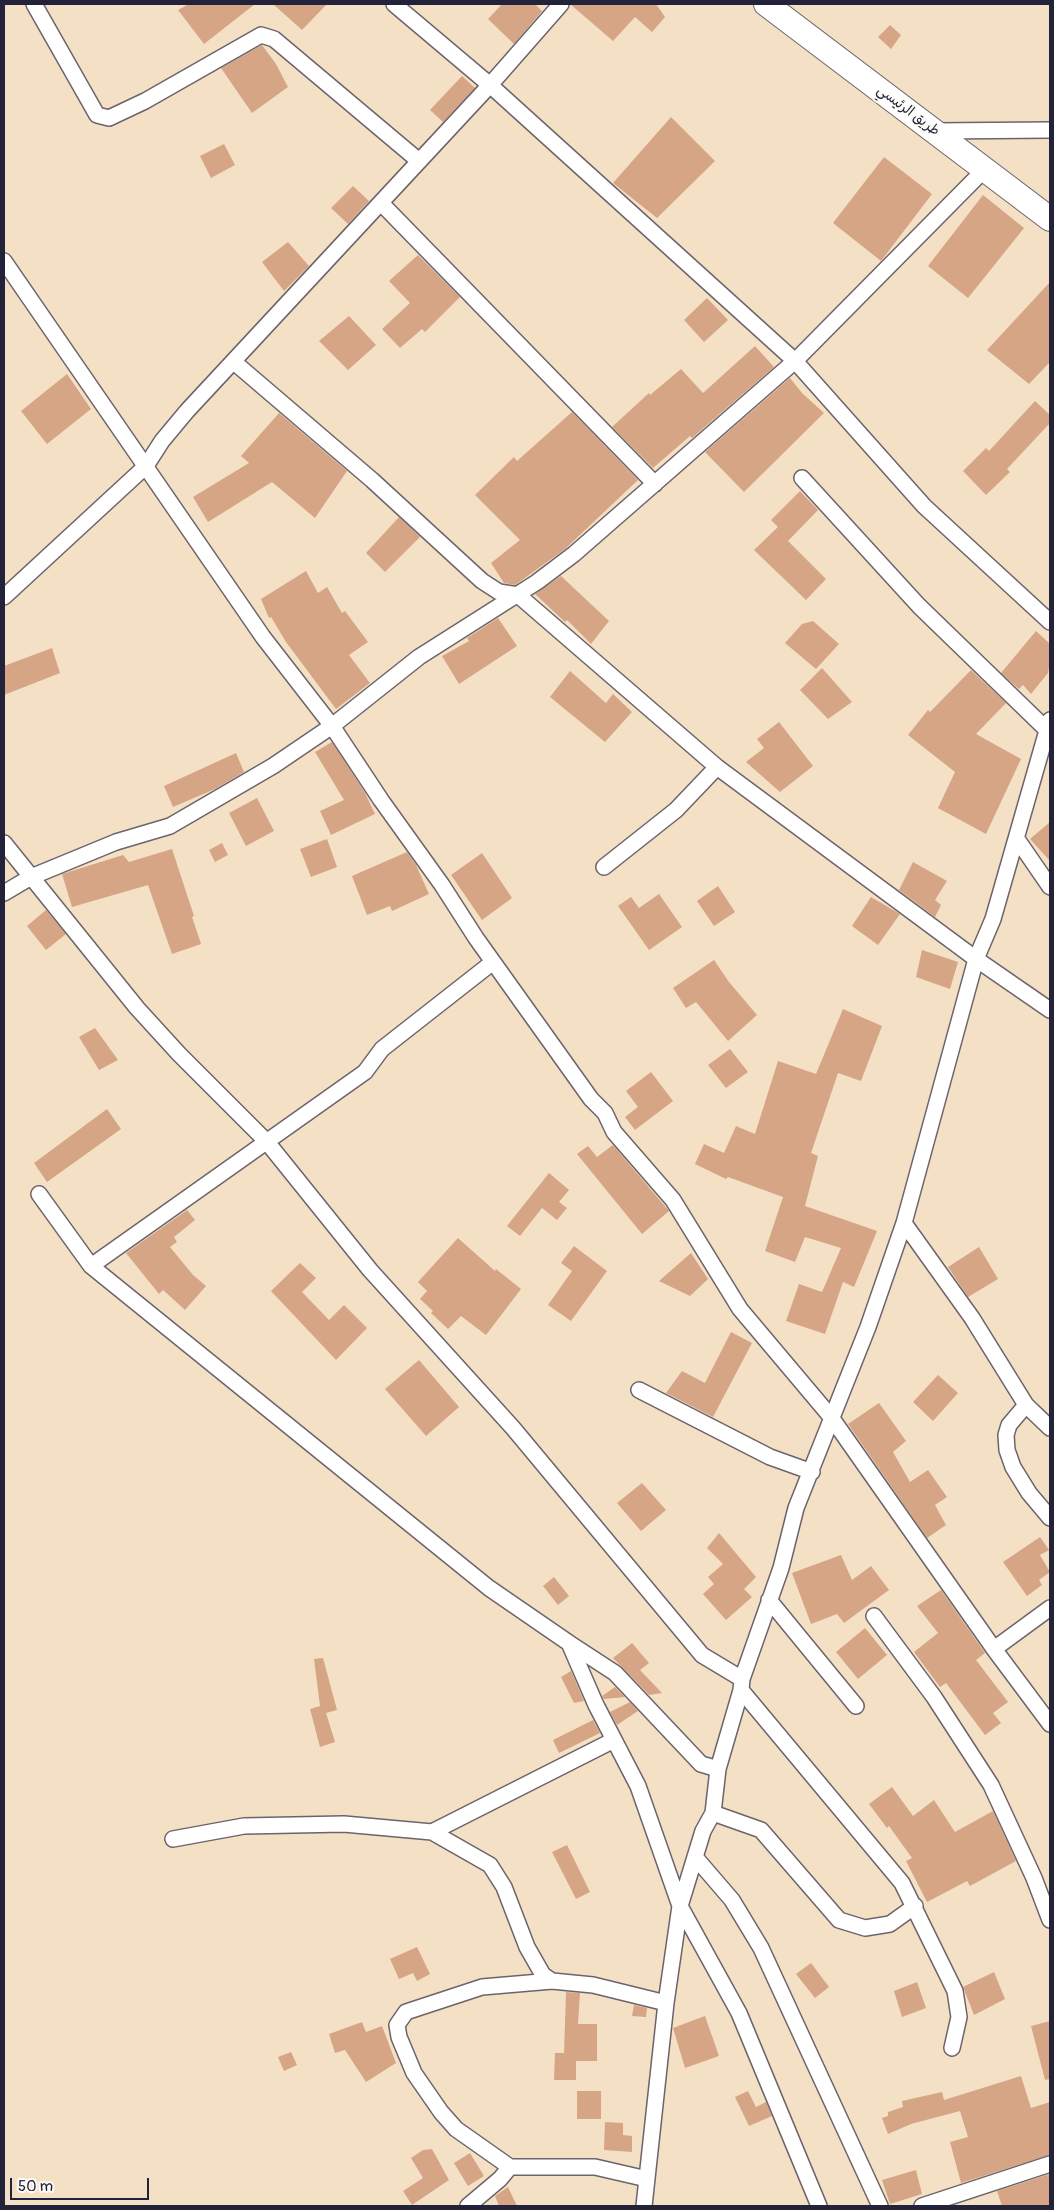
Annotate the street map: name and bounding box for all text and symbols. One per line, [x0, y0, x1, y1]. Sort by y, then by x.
street label: طريق الرئيسي [873, 82, 943, 140]
scale bar [12, 2168, 151, 2200]
text: 50 m [18, 2177, 53, 2196]

